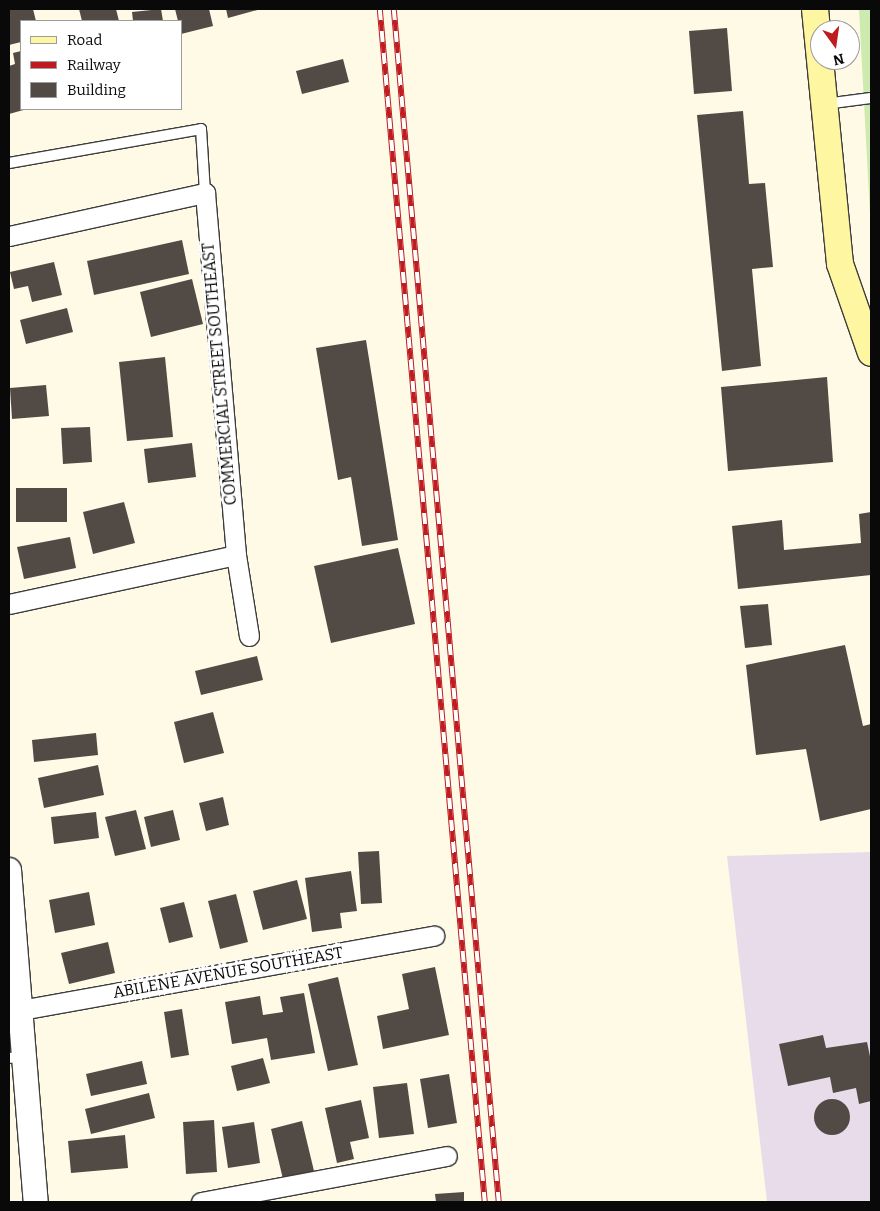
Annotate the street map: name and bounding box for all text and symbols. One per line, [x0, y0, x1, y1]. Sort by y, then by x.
legend [20, 20, 182, 110]
north arrow [810, 20, 860, 70]
text: Road [67, 31, 102, 49]
text: N [831, 50, 846, 69]
text: Railway [67, 56, 121, 74]
text: Building [67, 81, 126, 99]
street label: COMMERCIAL STREET SOUTHEAST [199, 242, 241, 506]
street label: ABILENE AVENUE SOUTHEAST [112, 943, 344, 1003]

